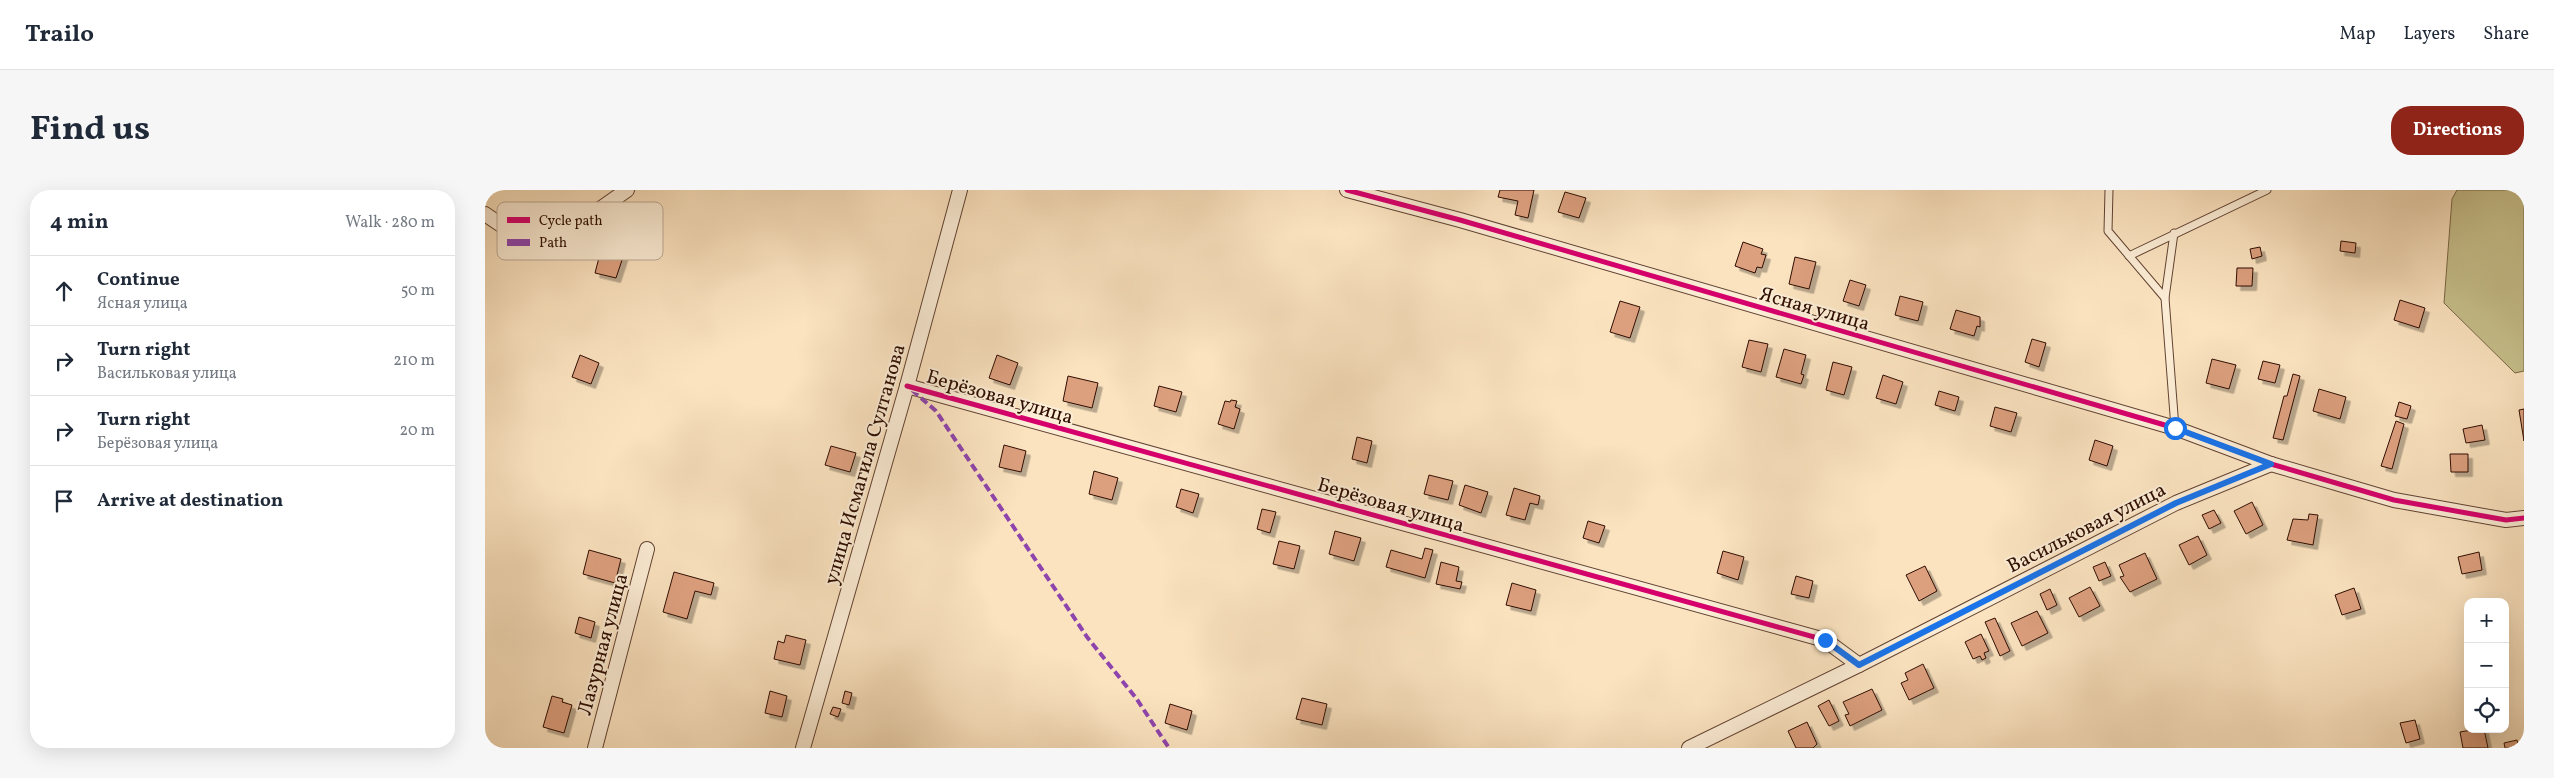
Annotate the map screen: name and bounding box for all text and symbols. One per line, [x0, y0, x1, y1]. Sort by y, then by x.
text: Trailo [25, 18, 94, 52]
text: Map [2339, 22, 2375, 47]
text: Layers [2403, 22, 2455, 47]
text: Share [2483, 22, 2529, 47]
text: Find us [30, 106, 150, 154]
button: Directions [2391, 106, 2524, 155]
legend [497, 202, 663, 260]
text: 4 min [50, 208, 109, 237]
text: Walk · 280 m [345, 212, 435, 234]
text: Cycle path [539, 212, 603, 231]
text: Path [539, 234, 567, 253]
text: Continue [97, 267, 180, 293]
icon: ahead [50, 277, 78, 305]
text: 50 m [401, 280, 435, 302]
street label: Ясная улица [1756, 281, 1873, 339]
text: Ясная улица [97, 293, 188, 315]
text: Turn right [97, 337, 190, 363]
street label: улица Исмагила Султанова [818, 341, 914, 588]
icon: right [50, 347, 78, 375]
text: 210 m [393, 350, 435, 372]
text: Васильковая улица [97, 363, 237, 385]
street label: Берёзовая улица [923, 364, 1076, 432]
text: Turn right [97, 407, 190, 433]
icon: right [50, 417, 78, 445]
route start [2164, 417, 2187, 440]
text: 20 m [400, 420, 435, 442]
text: Берёзовая улица [97, 433, 218, 455]
street label: Берёзовая улица [1314, 472, 1467, 540]
street label: Васильковая улица [2003, 477, 2171, 581]
icon: arrive [50, 487, 78, 515]
text: Arrive at destination [97, 488, 283, 514]
street label: Лазурная улица [572, 571, 636, 718]
map controls [2464, 598, 2509, 733]
button: + [2464, 598, 2509, 643]
route end [1814, 629, 1837, 652]
button: − [2464, 643, 2509, 688]
button: locate [2464, 688, 2509, 733]

